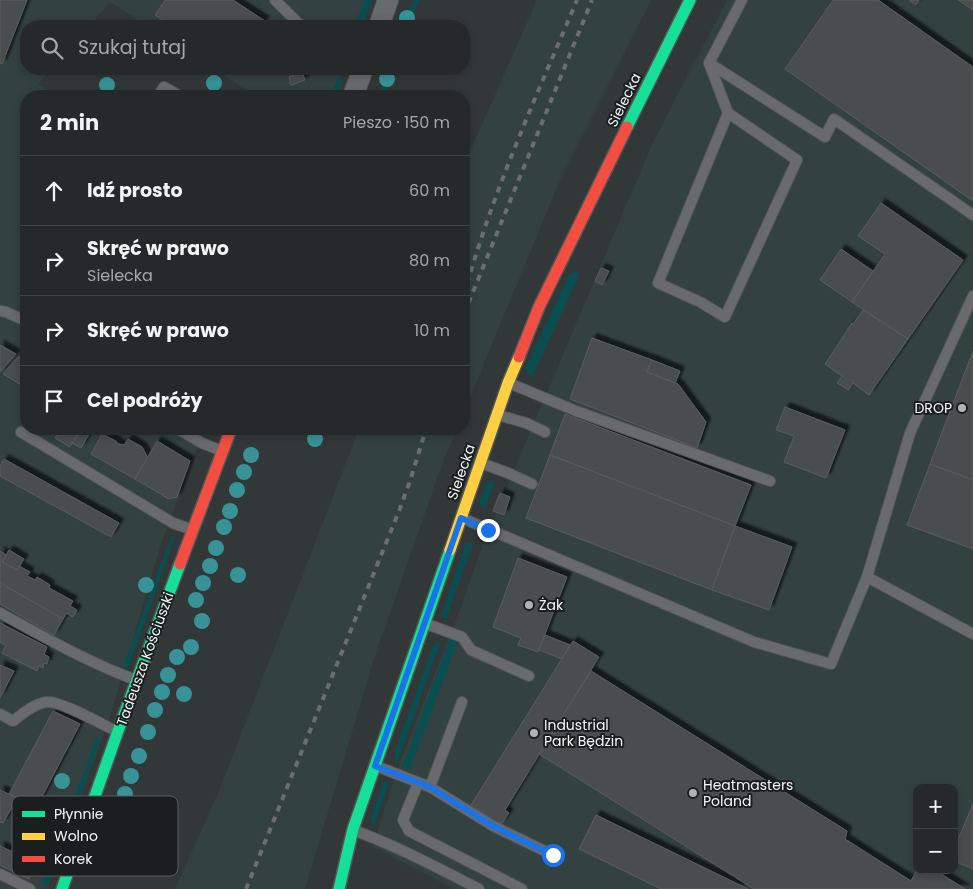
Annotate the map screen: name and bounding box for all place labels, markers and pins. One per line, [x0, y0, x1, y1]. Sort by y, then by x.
place label: DROP [914, 398, 952, 418]
marker: DROP [956, 402, 968, 414]
place label: Żak [539, 595, 564, 615]
marker: Żak [523, 599, 535, 611]
place label: Industrial Park Będzin [544, 715, 623, 751]
marker: Industrial Park Będzin [528, 727, 540, 739]
place label: Heatmasters Poland [703, 775, 793, 811]
marker: Heatmasters Poland [687, 787, 699, 799]

